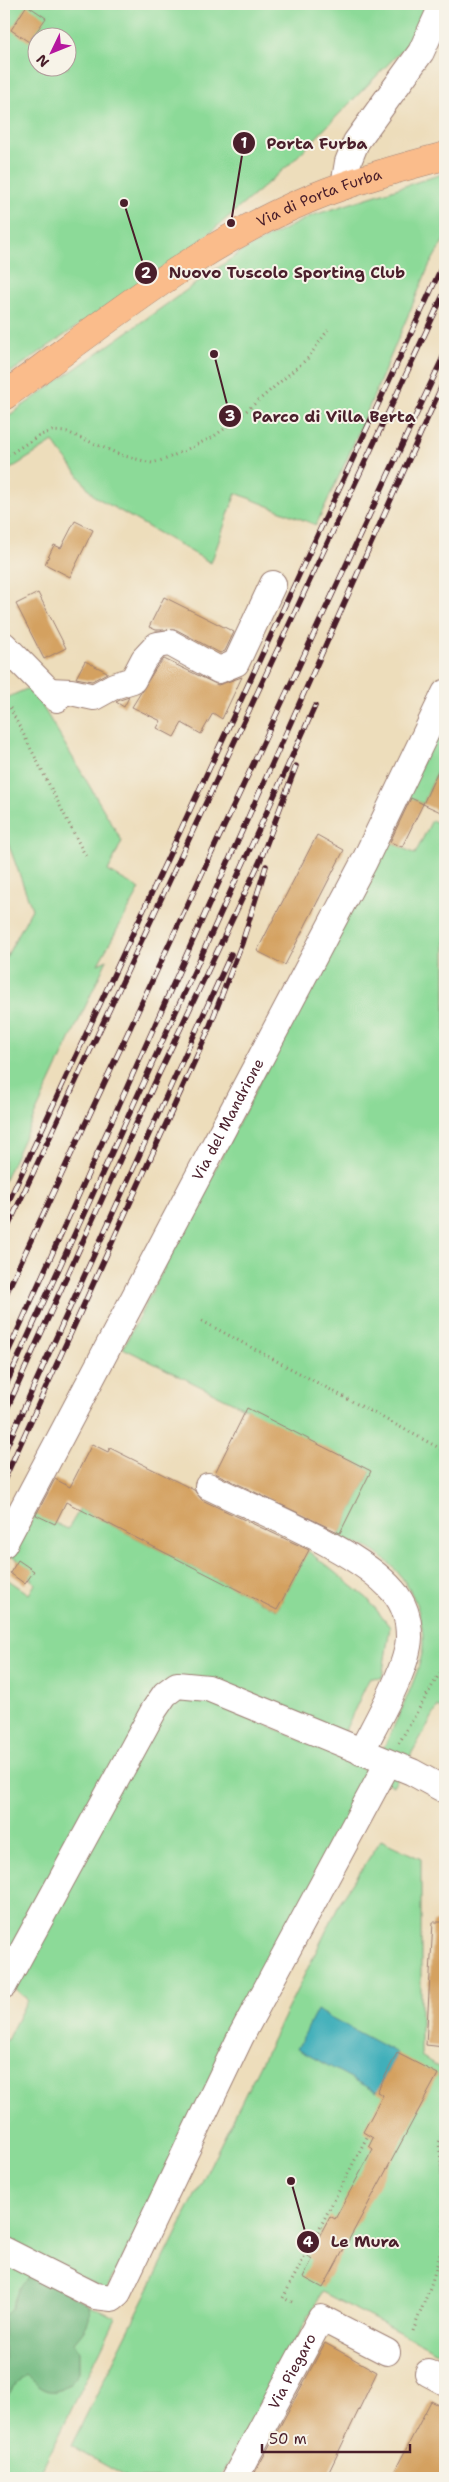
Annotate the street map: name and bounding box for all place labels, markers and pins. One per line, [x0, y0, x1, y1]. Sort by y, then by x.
callout: Porta Furba [231, 127, 378, 158]
callout: Nuovo Tuscolo Sporting Club [134, 257, 415, 288]
callout: Parco di Villa Berta [217, 401, 426, 432]
callout: Le Mura [295, 2226, 409, 2257]

